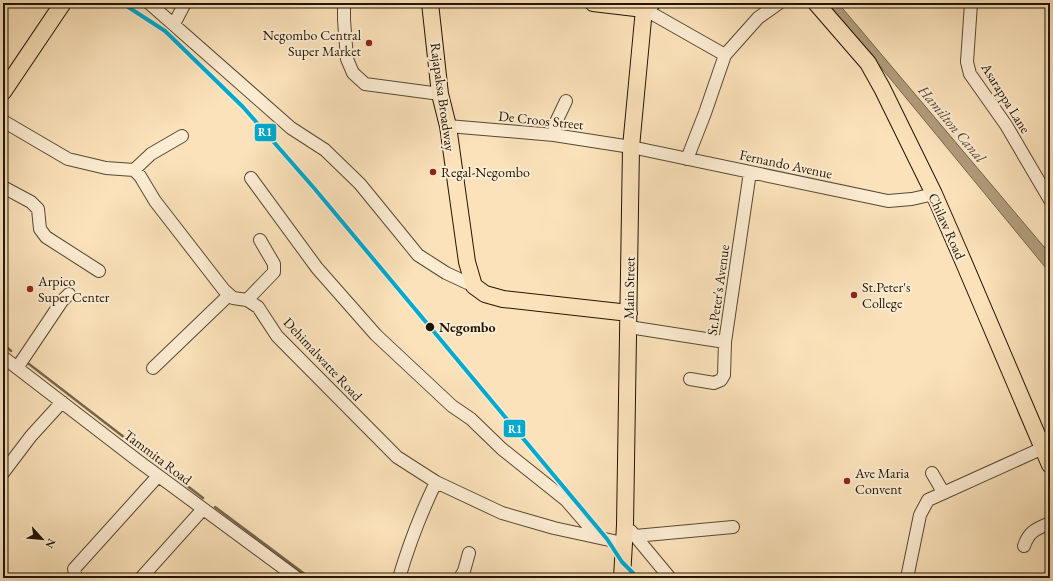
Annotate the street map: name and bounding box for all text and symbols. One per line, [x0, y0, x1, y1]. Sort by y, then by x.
place label: Negombo Central Super Market [263, 26, 362, 60]
marker: Negombo Central Super Market [364, 38, 374, 48]
street label: Rajapaksa Broadway [426, 42, 460, 153]
street label: Asarappa Lane [977, 59, 1035, 137]
water label: Hamilton Canal [914, 80, 991, 167]
street label: De Croos Street [498, 107, 585, 133]
line badge: R1 [254, 123, 277, 142]
text: R1 [258, 125, 272, 139]
street label: Fernando Avenue [738, 145, 834, 183]
place label: Regal-Negombo [441, 163, 530, 181]
marker: Regal-Negombo [428, 167, 438, 177]
street label: Chilaw Road [924, 190, 970, 263]
street label: St.Peter's Avenue [703, 243, 733, 337]
street label: Main Street [619, 256, 639, 319]
place label: Arpico Super Center [37, 272, 110, 306]
place label: St.Peter's College [862, 278, 911, 312]
marker: Arpico Super Center [25, 284, 35, 294]
marker: St.Peter's College [849, 290, 859, 300]
street label: Dehimalwatte Road [280, 313, 367, 405]
place label: Negombo [439, 318, 496, 336]
marker: Negombo [424, 321, 436, 333]
line badge: R1 [503, 419, 526, 438]
text: R1 [508, 422, 522, 436]
street label: Tammita Road [120, 425, 196, 489]
place label: Ave Maria Convent [854, 464, 910, 498]
marker: Ave Maria Convent [842, 476, 852, 486]
north arrow [22, 519, 62, 559]
text: N [43, 536, 59, 551]

